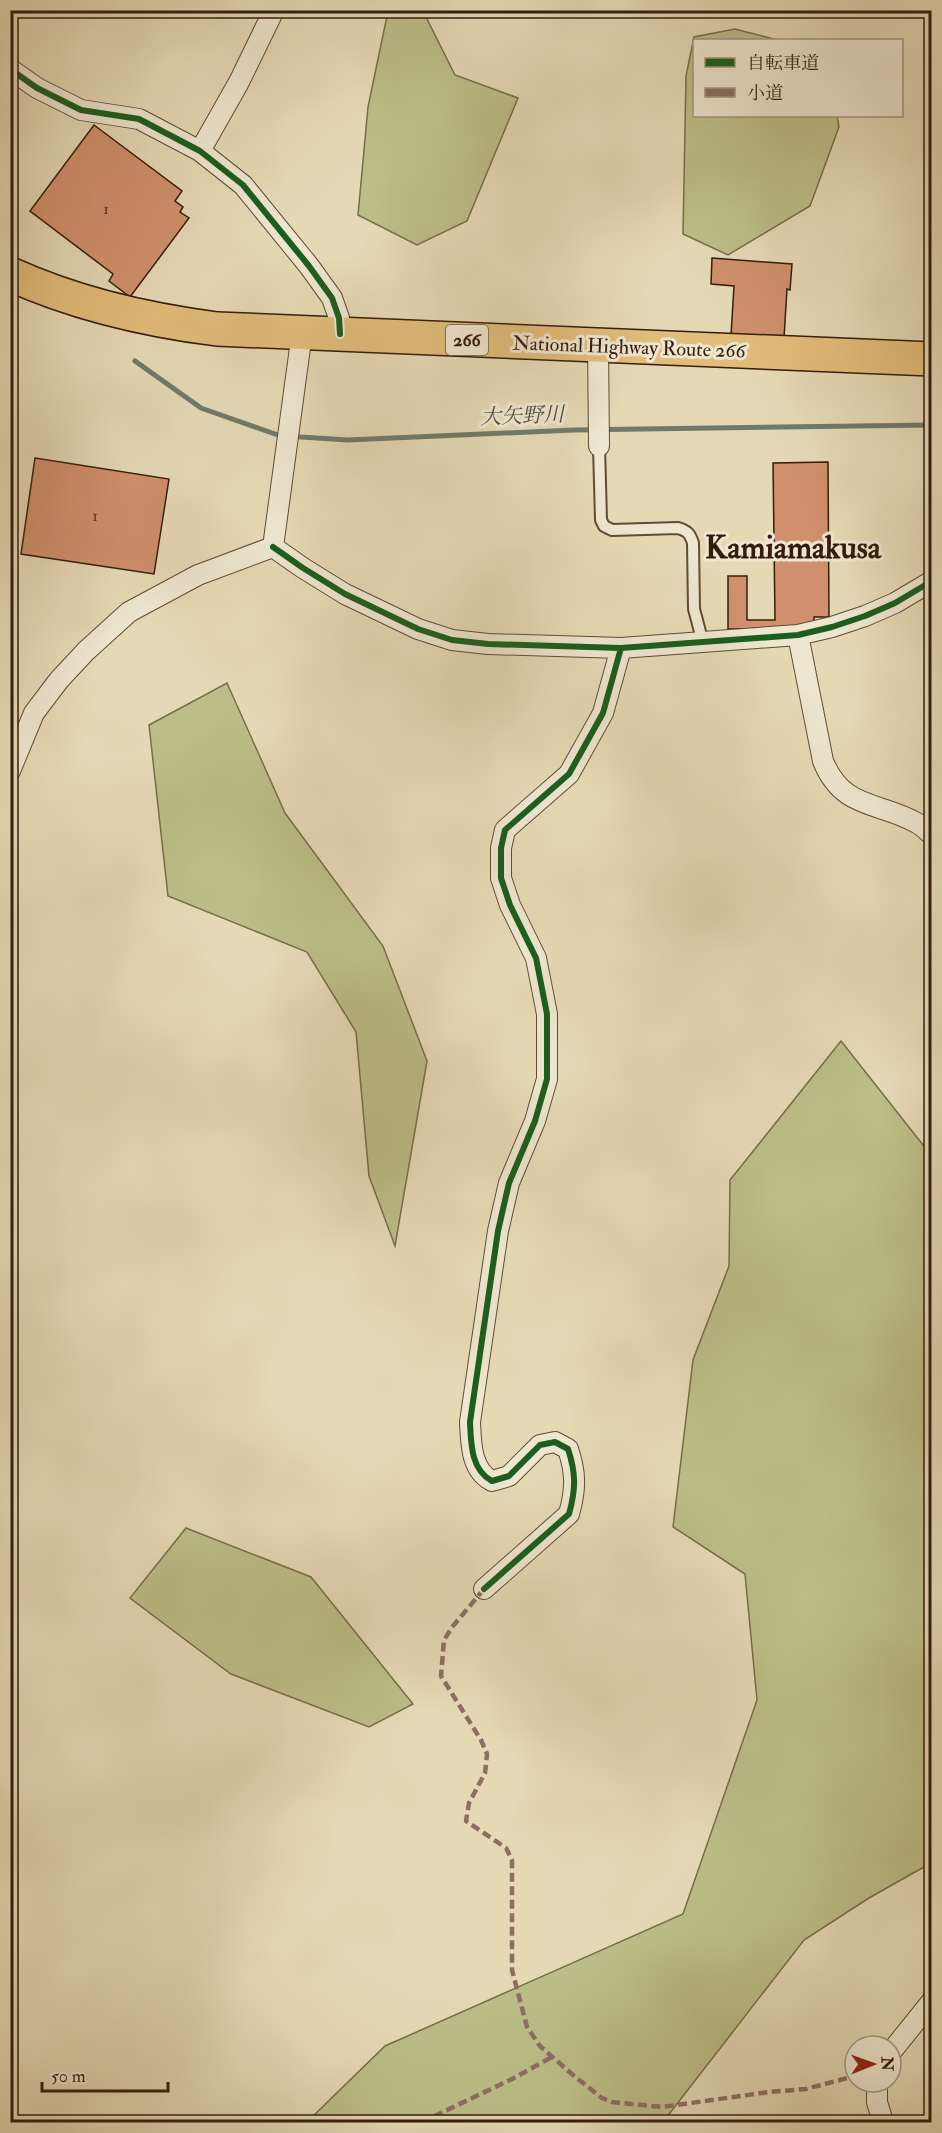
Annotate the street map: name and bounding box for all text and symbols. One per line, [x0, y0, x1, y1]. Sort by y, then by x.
legend [693, 39, 903, 117]
text: 自転車道 [747, 52, 819, 75]
text: 小道 [747, 82, 783, 105]
house number: 1 [103, 199, 109, 219]
road number: 266 [446, 325, 488, 355]
street label: National Highway Route 266 [512, 330, 747, 364]
water label: 大矢野川 [480, 401, 566, 431]
house number: 1 [92, 506, 98, 526]
district label: Kamiamakusa [705, 528, 882, 568]
north arrow [843, 2034, 903, 2094]
scale bar [42, 2055, 168, 2093]
text: N [877, 2055, 897, 2072]
text: 50 m [51, 2065, 86, 2088]

